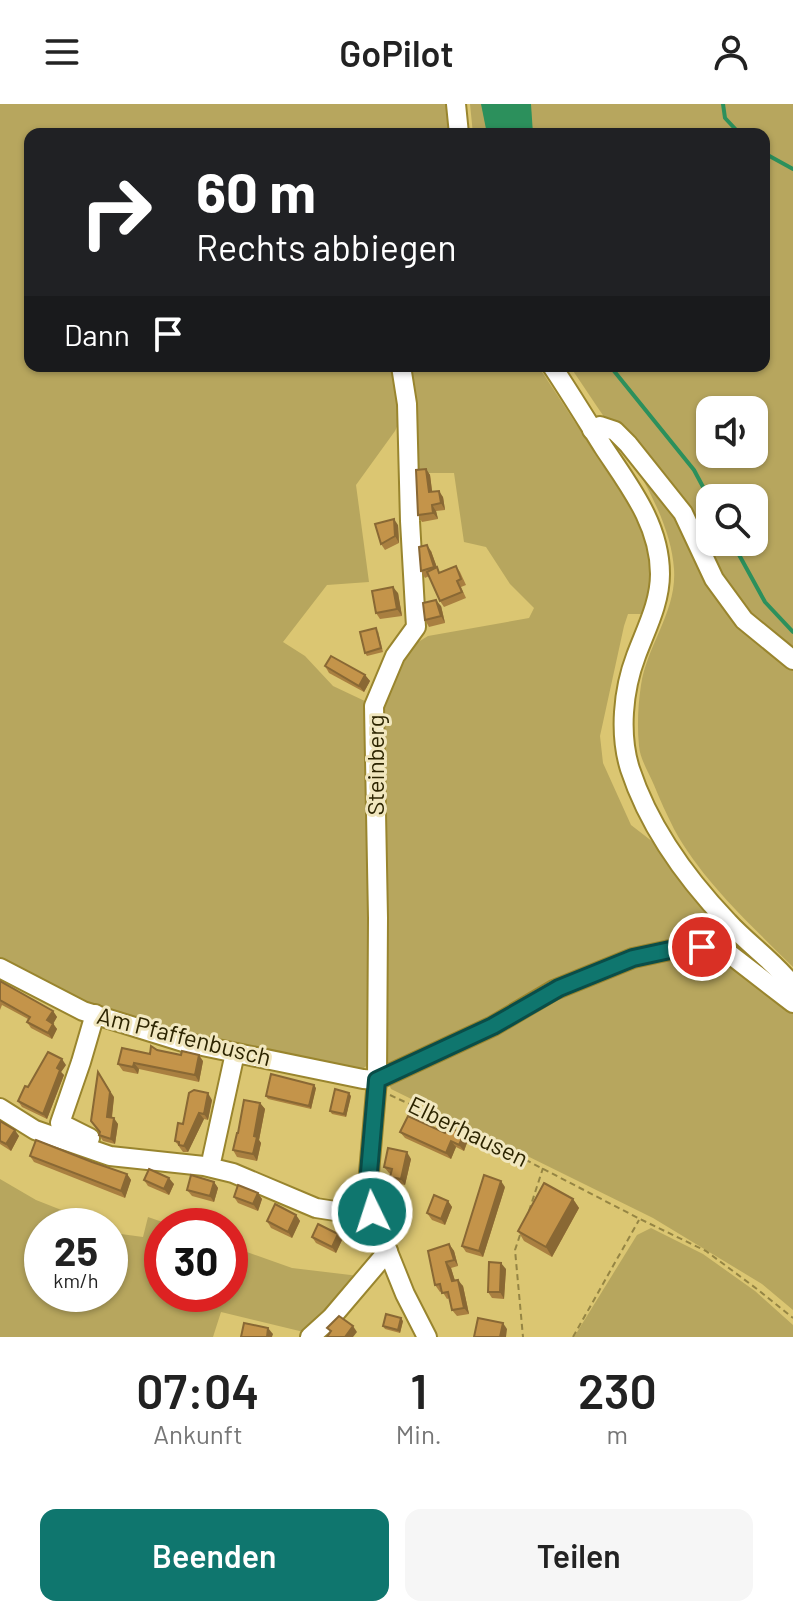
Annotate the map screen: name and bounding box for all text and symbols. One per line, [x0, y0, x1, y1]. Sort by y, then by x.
icon: menu [40, 30, 84, 74]
icon: person [709, 30, 753, 74]
text: GoPilot [339, 31, 454, 74]
text: 60 m [196, 157, 316, 224]
icon: right [64, 160, 168, 264]
text: Rechts abbiegen [196, 225, 457, 268]
icon: arrive [146, 312, 190, 356]
text: Dann [64, 316, 130, 352]
map controls [696, 396, 768, 556]
button: sound [696, 396, 768, 468]
button: search [696, 484, 768, 556]
street label: Steinberg [360, 714, 389, 816]
pin [668, 913, 736, 981]
icon: arrive [680, 925, 724, 969]
street label: Am Pfaffenbusch [94, 1000, 274, 1071]
street label: Elberhausen [404, 1089, 533, 1172]
position arrow [330, 1170, 414, 1254]
speed limit sign: 30 [144, 1208, 248, 1312]
text: 25 [54, 1226, 98, 1274]
text: km/h [53, 1268, 99, 1292]
text: 07:04 [136, 1361, 259, 1419]
text: 1 [410, 1361, 427, 1419]
text: 230 [578, 1361, 657, 1419]
text: Ankunft [153, 1418, 243, 1449]
text: Min. [396, 1418, 442, 1449]
text: m [607, 1418, 628, 1449]
button: Beenden [40, 1509, 389, 1601]
button: Teilen [405, 1509, 753, 1601]

